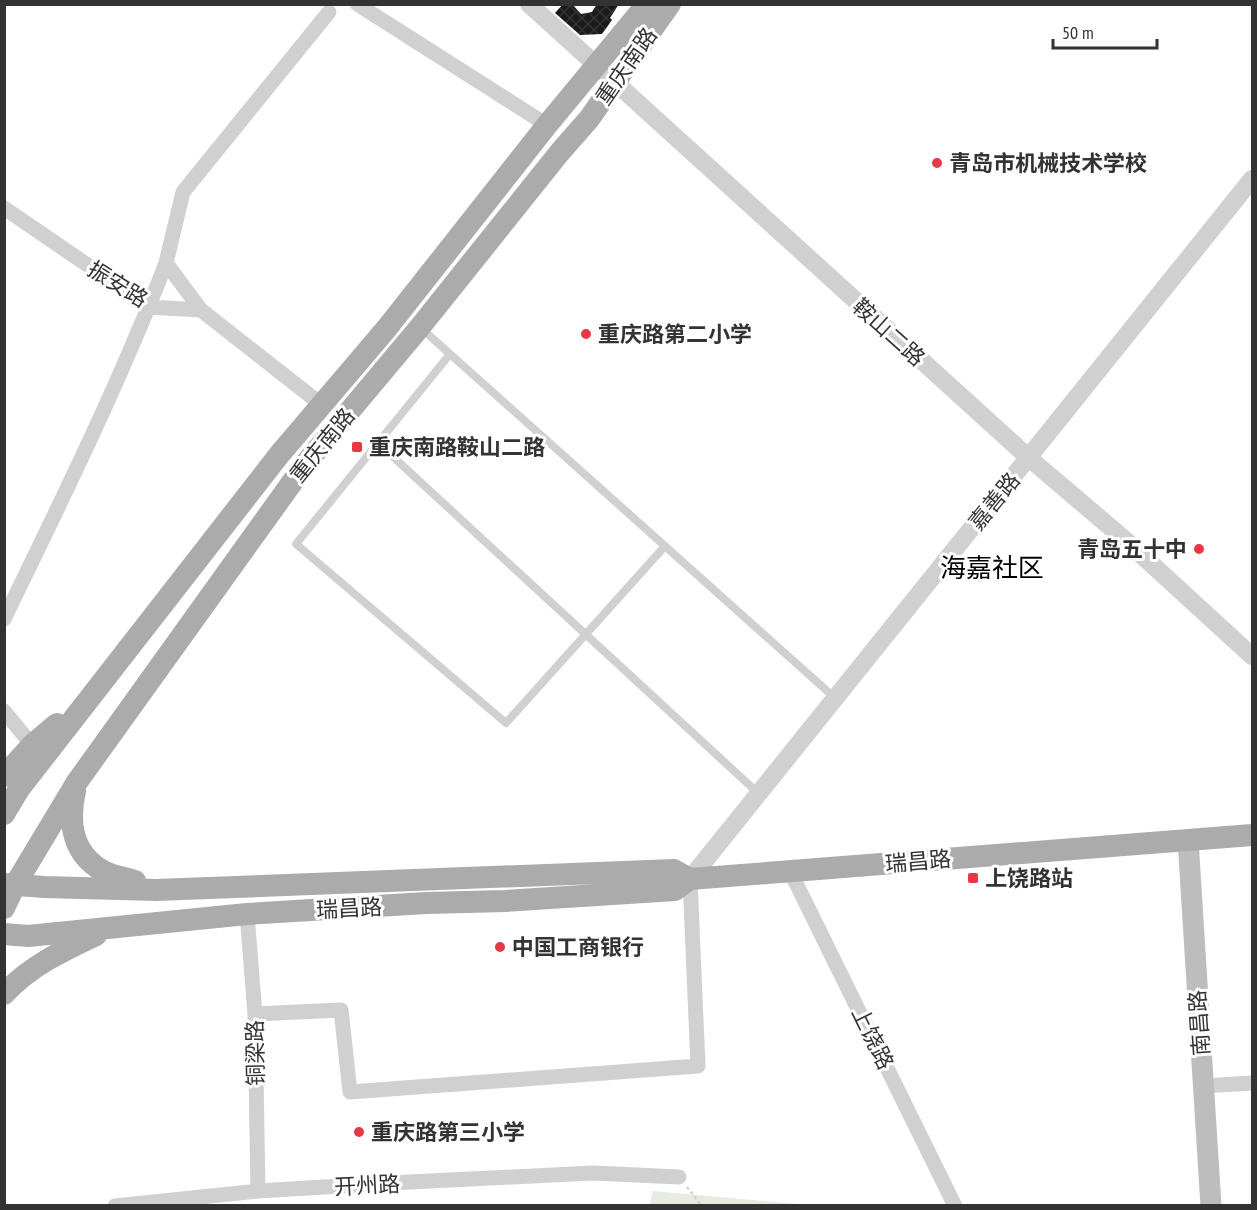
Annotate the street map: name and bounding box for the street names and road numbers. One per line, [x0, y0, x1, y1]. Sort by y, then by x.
street label: 重庆南路 [589, 22, 663, 110]
street label: 振安路 [83, 255, 153, 313]
street label: 鞍山二路 [847, 292, 931, 372]
street label: 重庆南路 [283, 402, 361, 488]
street label: 嘉善路 [962, 467, 1026, 535]
street label: 瑞昌路 [884, 844, 952, 878]
street label: 瑞昌路 [315, 892, 383, 924]
street label: 南昌路 [1183, 989, 1215, 1057]
street label: 上饶路 [846, 1002, 900, 1074]
street label: 铜梁路 [240, 1020, 270, 1086]
street label: 开州路 [333, 1169, 401, 1201]

